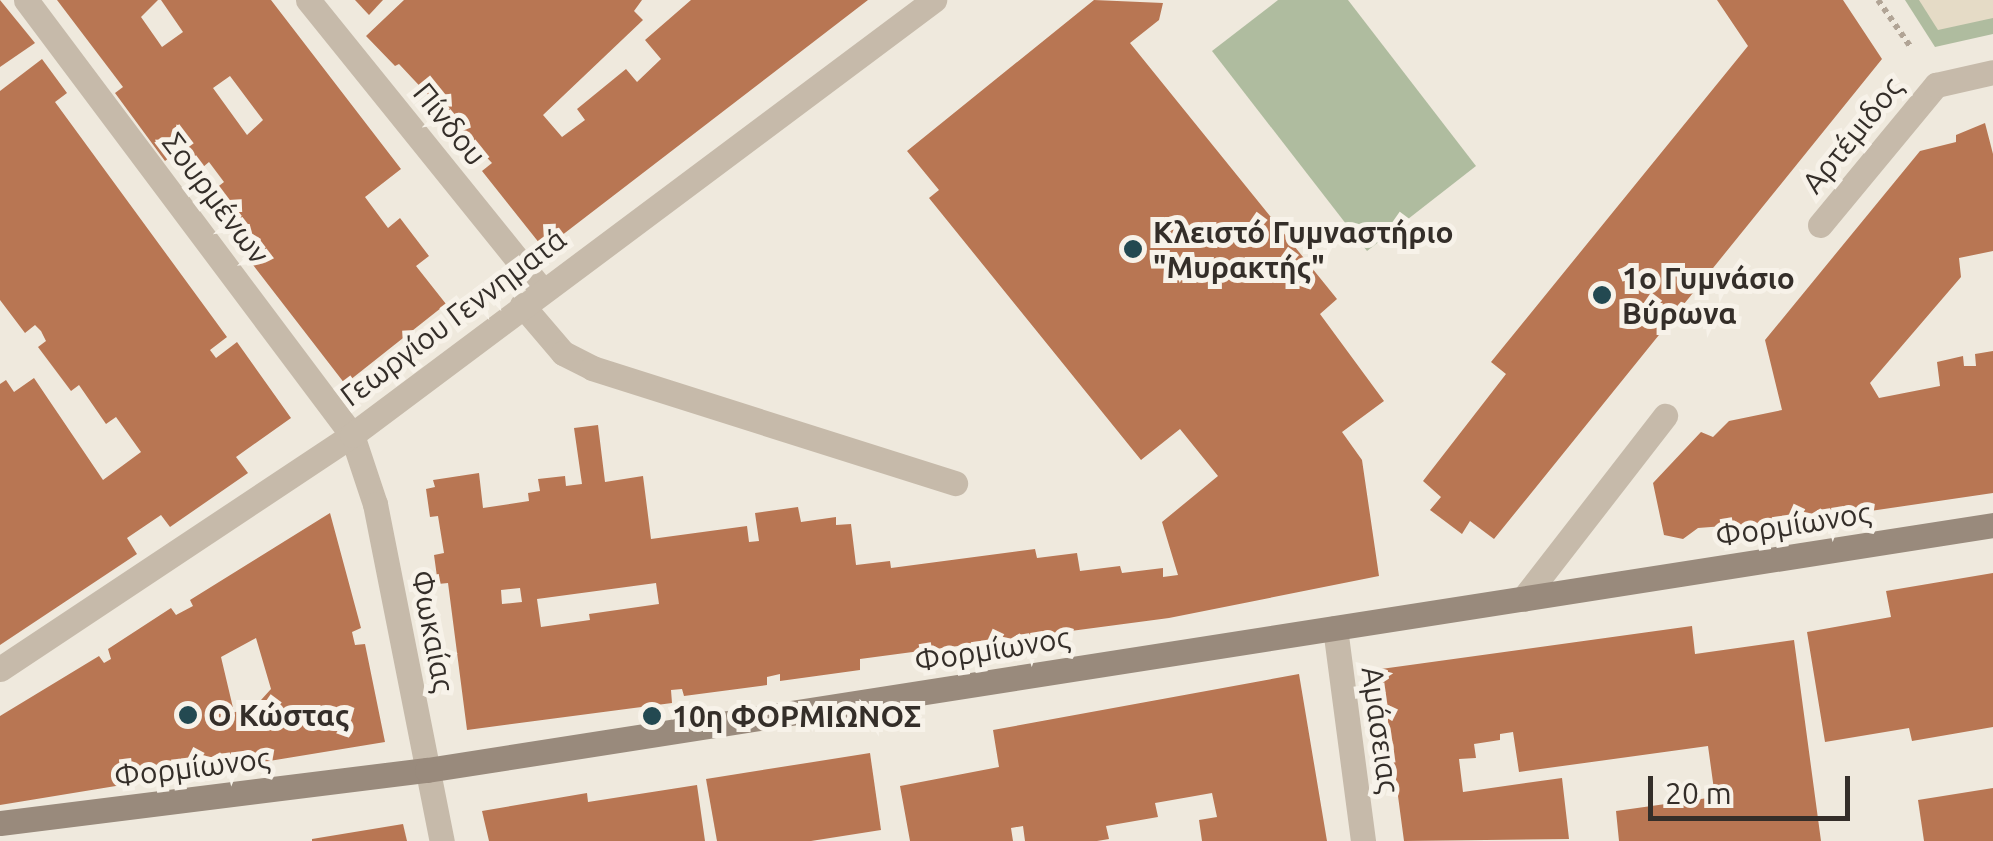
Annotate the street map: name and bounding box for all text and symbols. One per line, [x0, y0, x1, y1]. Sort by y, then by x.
street label: Αρτέμιδος [1794, 70, 1910, 200]
street label: Πίνδου [406, 76, 494, 172]
street label: Σουρμένων [155, 125, 277, 271]
place label: Κλειστό Γυμναστήριο "Μυρακτής" [1153, 214, 1453, 284]
street label: Γεωργίου Γεννηματά [333, 221, 573, 413]
marker: Κλειστό Γυμναστήριο "Μυρακτής" [1122, 238, 1144, 260]
place label: 1ο Γυμνάσιο Βύρωνα [1622, 260, 1795, 330]
marker: 1ο Γυμνάσιο Βύρωνα [1591, 284, 1613, 306]
street label: Φορμίωνος [1713, 494, 1873, 554]
street label: Φωκαίας [404, 567, 462, 695]
street label: Φορμίωνος [912, 619, 1072, 679]
street label: Αμάσειας [1354, 664, 1408, 796]
place label: Ο Κώστας [208, 697, 349, 733]
place label: 10η ΦΟΡΜΙΩΝΟΣ [672, 698, 921, 734]
marker: Ο Κώστας [177, 704, 199, 726]
marker: 10η ΦΟΡΜΙΩΝΟΣ [641, 705, 663, 727]
street label: Φορμίωνος [112, 740, 272, 794]
scale bar [1653, 756, 1856, 818]
text: 20 m [1665, 776, 1732, 810]

